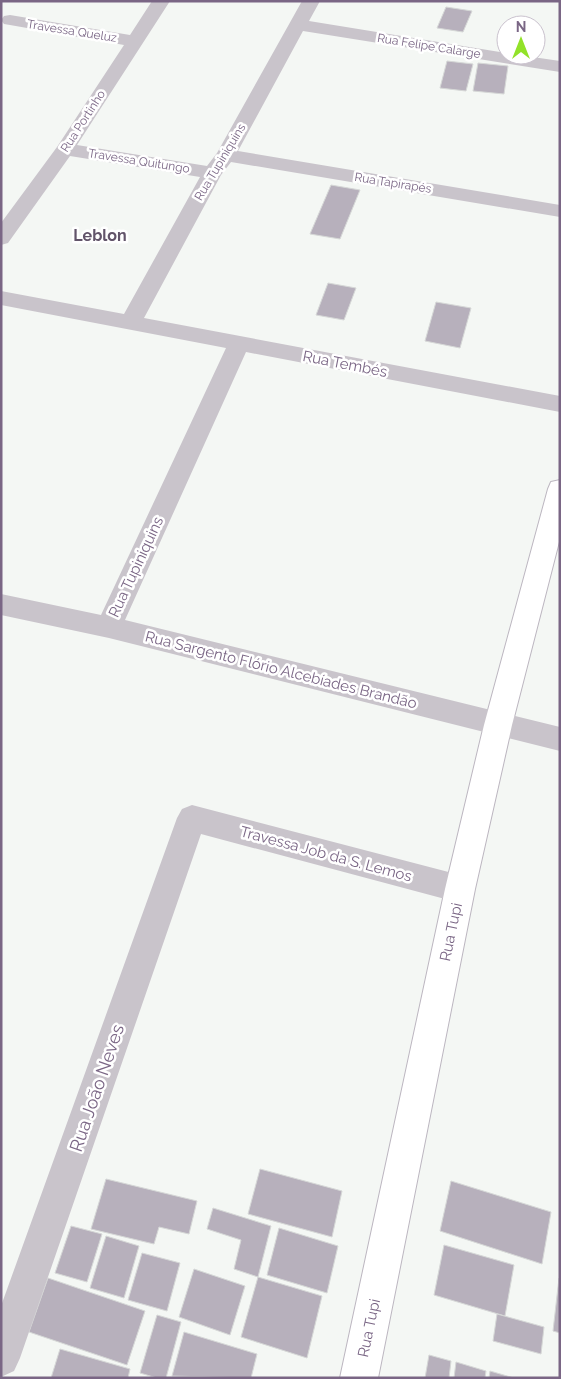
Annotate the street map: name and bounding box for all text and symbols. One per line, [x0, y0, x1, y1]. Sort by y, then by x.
north arrow [496, 15, 546, 65]
street label: Travessa Queluz [26, 17, 118, 45]
text: N [516, 19, 526, 35]
street label: Rua Felipe Calarge [376, 31, 482, 61]
street label: Rua Portinho [58, 87, 108, 155]
street label: Rua Tupiniquins [192, 121, 249, 203]
street label: Travessa Quitungo [87, 146, 191, 176]
street label: Rua Tapirapés [354, 170, 433, 196]
district label: Leblon [73, 226, 127, 245]
street label: Rua Tembés [301, 347, 389, 381]
street label: Rua Tupiniquins [105, 514, 167, 620]
street label: Rua Sargento Flório Alcebíades Brandão [143, 627, 419, 713]
street label: Travessa Job da S. Lemos [238, 822, 414, 886]
street label: Rua Tupi [436, 901, 466, 963]
street label: Rua João Neves [65, 1021, 128, 1154]
street label: Rua Tupi [354, 1297, 384, 1359]

